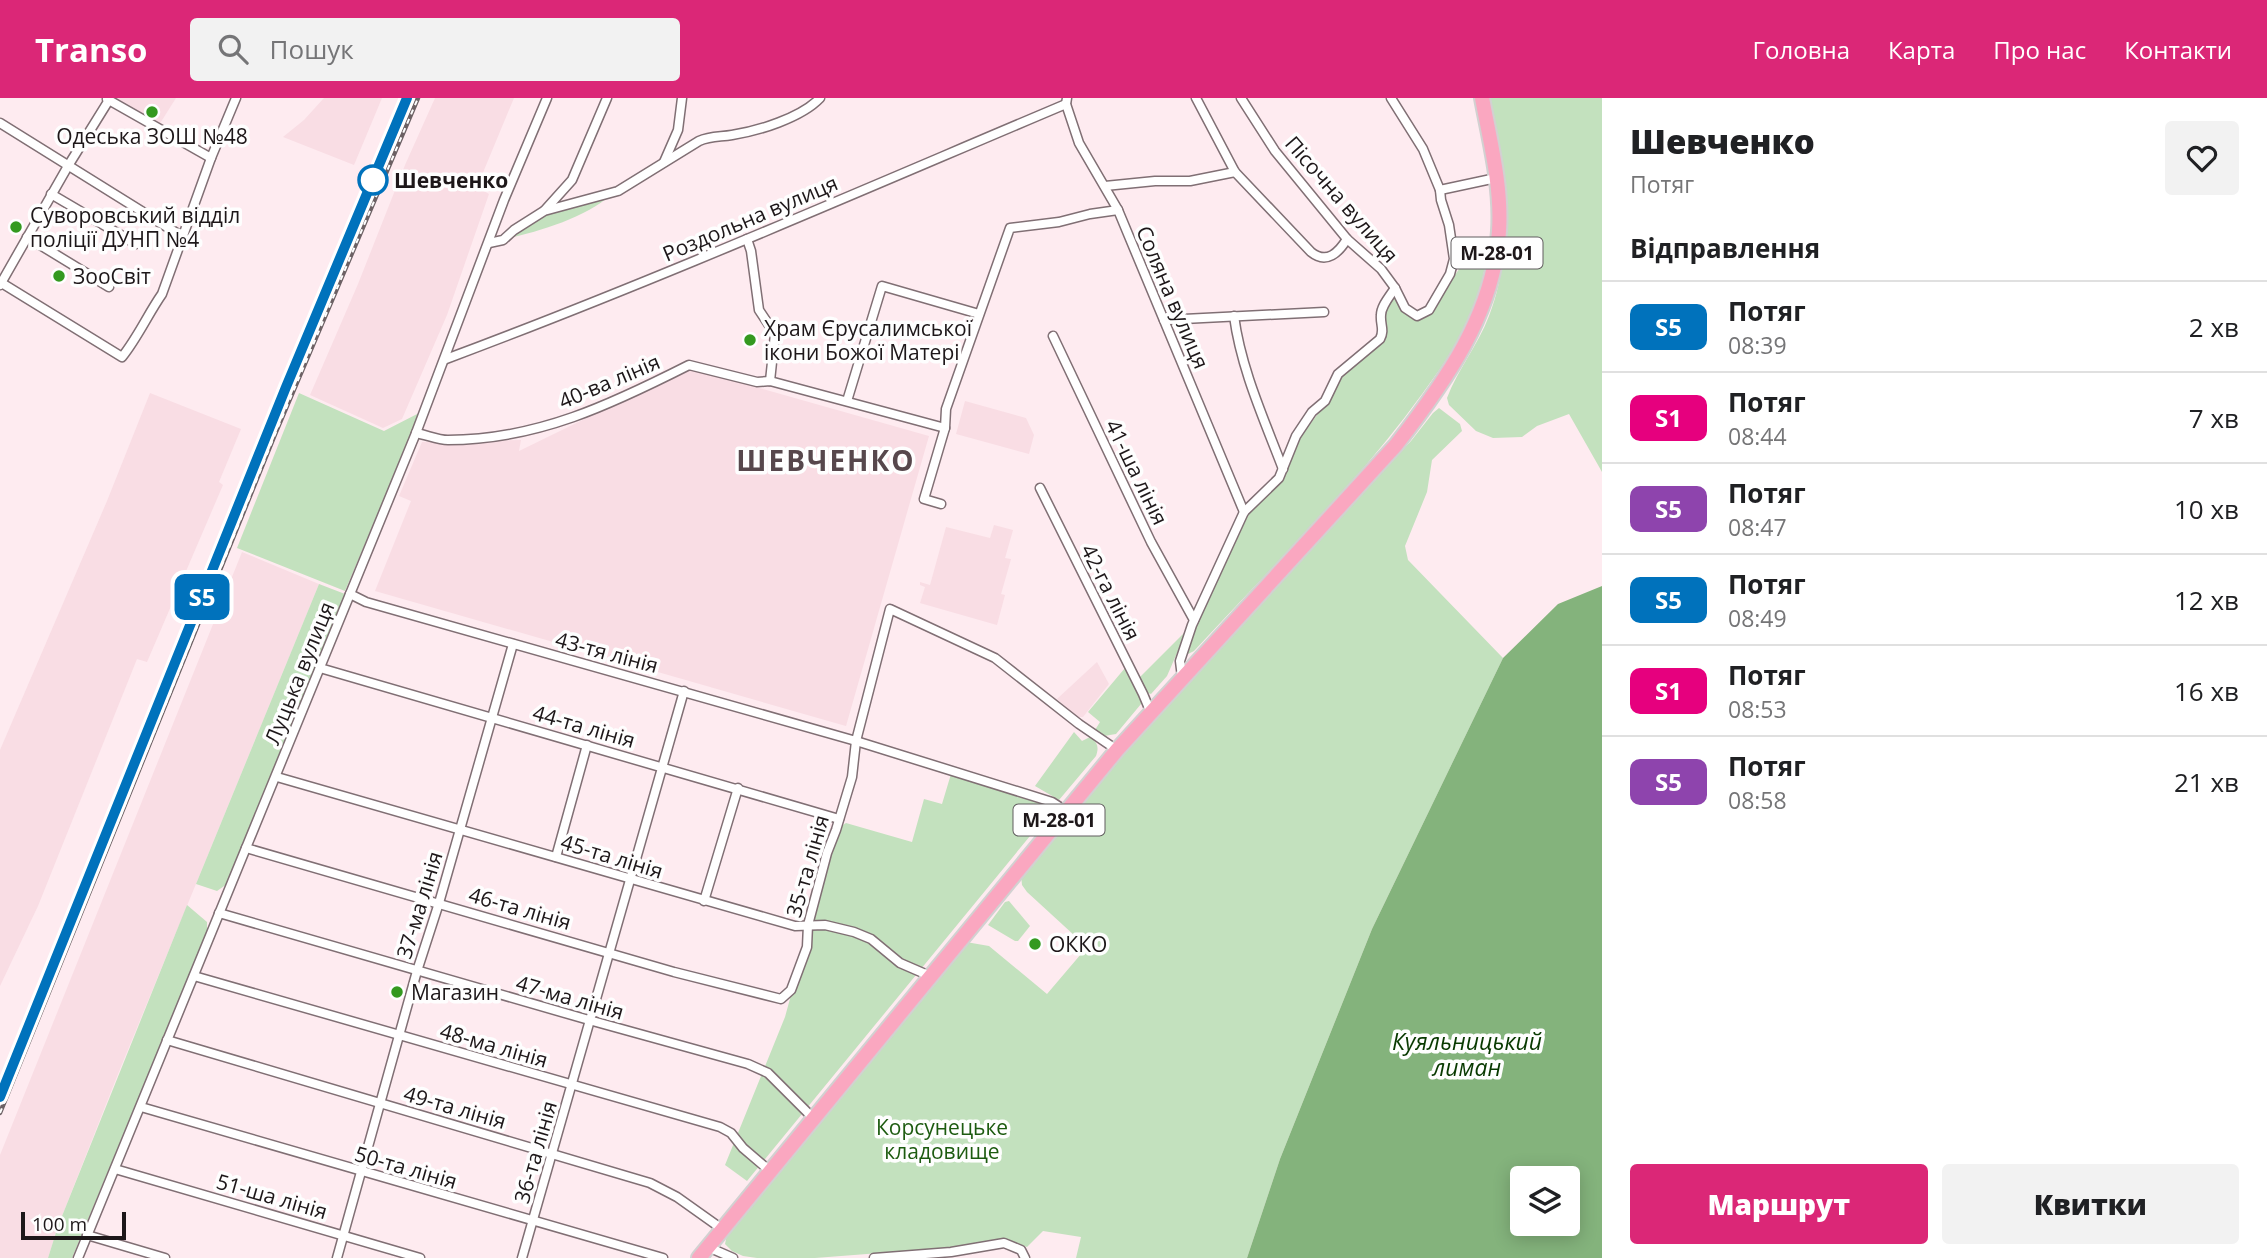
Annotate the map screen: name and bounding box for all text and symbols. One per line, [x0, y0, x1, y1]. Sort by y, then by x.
search box [190, 18, 680, 81]
text: Transo [35, 27, 148, 72]
icon: search [214, 30, 252, 68]
text: Пошук [270, 31, 354, 67]
text: Головна [1753, 33, 1850, 66]
text: Карта [1888, 33, 1955, 66]
text: Про нас [1993, 33, 2086, 66]
text: Контакти [2124, 33, 2232, 66]
marker: Одеська ЗОШ №48 [144, 104, 160, 120]
text: Шевченко [1630, 119, 1815, 164]
button: heart [2165, 121, 2239, 195]
place label: Одеська ЗОШ №48 [56, 122, 248, 150]
street label: Пісочна вулиця [1279, 130, 1405, 268]
marker: Шевченко [358, 165, 388, 195]
place label: Шевченко [394, 166, 508, 194]
street label: Роздольна вулиця [658, 168, 842, 268]
text: Потяг [1630, 168, 1694, 200]
place label: Суворовський відділ поліції ДУНП №4 [30, 201, 240, 253]
marker: Суворовський відділ поліції ДУНП №4 [8, 219, 24, 235]
street label: Соляна вулиця [1130, 221, 1216, 373]
text: Відправлення [1630, 230, 1820, 266]
road number: М-28-01 [1452, 238, 1542, 268]
place label: ЗооСвіт [73, 262, 151, 290]
marker: ЗооСвіт [51, 268, 67, 284]
text: Потяг [1728, 293, 1806, 329]
text: 2 хв [2189, 309, 2239, 345]
text: S5 [1655, 310, 1682, 343]
place label: Храм Єрусалимської ікони Божої Матері [764, 314, 973, 366]
text: 08:39 [1728, 329, 1787, 361]
marker: Храм Єрусалимської ікони Божої Матері [742, 332, 758, 348]
street label: 40-ва лінія [554, 347, 664, 415]
text: Потяг [1728, 384, 1806, 420]
text: 7 хв [2189, 400, 2239, 436]
text: S1 [1655, 401, 1682, 434]
street label: 41-ша лінія [1099, 415, 1175, 529]
text: 08:44 [1728, 420, 1787, 452]
district label: ШЕВЧЕНКО [736, 441, 916, 479]
text: Потяг [1728, 475, 1806, 511]
text: 10 хв [2174, 491, 2239, 527]
text: S5 [1655, 492, 1682, 525]
text: 08:47 [1728, 511, 1787, 543]
street label: 42-га лінія [1075, 539, 1147, 645]
text: Потяг [1728, 566, 1806, 602]
line badge: S5 [170, 574, 234, 620]
text: S5 [189, 580, 215, 613]
text: 12 хв [2174, 582, 2239, 618]
text: S5 [1655, 583, 1682, 616]
street label: Луцька вулиця [258, 598, 340, 748]
text: 08:49 [1728, 602, 1787, 634]
street label: 43-тя лінія [553, 625, 661, 679]
text: Потяг [1728, 657, 1806, 693]
text: 16 хв [2174, 673, 2239, 709]
text: S1 [1655, 674, 1682, 707]
text: 08:53 [1728, 693, 1787, 725]
street label: 44-та лінія [530, 698, 638, 754]
text: Потяг [1728, 748, 1806, 784]
text: 21 хв [2174, 764, 2239, 800]
text: S5 [1655, 765, 1682, 798]
text: 08:58 [1728, 784, 1787, 816]
road number: М-28-01 [1014, 804, 1104, 835]
street label: 35-та лінія [779, 812, 835, 920]
street label: 45-та лінія [558, 827, 666, 885]
street label: 37-ма лінія [389, 848, 449, 962]
street label: 46-та лінія [466, 880, 574, 936]
place label: ОККО [1049, 930, 1107, 958]
marker: ОККО [1027, 936, 1043, 952]
street label: 47-ма лінія [513, 968, 627, 1026]
place label: Магазин [411, 978, 499, 1006]
marker: Магазин [389, 984, 405, 1000]
street label: 48-ма лінія [437, 1016, 551, 1074]
water label: Куяльницький лиман [1392, 1025, 1542, 1083]
street label: 49-та лінія [401, 1079, 509, 1135]
street label: 36-та лінія [507, 1098, 563, 1206]
park label: Корсунецьке кладовище [876, 1113, 1008, 1165]
street label: 50-та лінія [352, 1139, 460, 1195]
button: Маршрут [1630, 1164, 1928, 1244]
button: Квитки [1942, 1164, 2239, 1244]
map controls [1510, 1166, 1580, 1236]
button: layers [1510, 1166, 1580, 1236]
street label: 51-ша лінія [213, 1167, 331, 1225]
scale bar [21, 1209, 126, 1241]
text: 100 m [32, 1211, 87, 1237]

